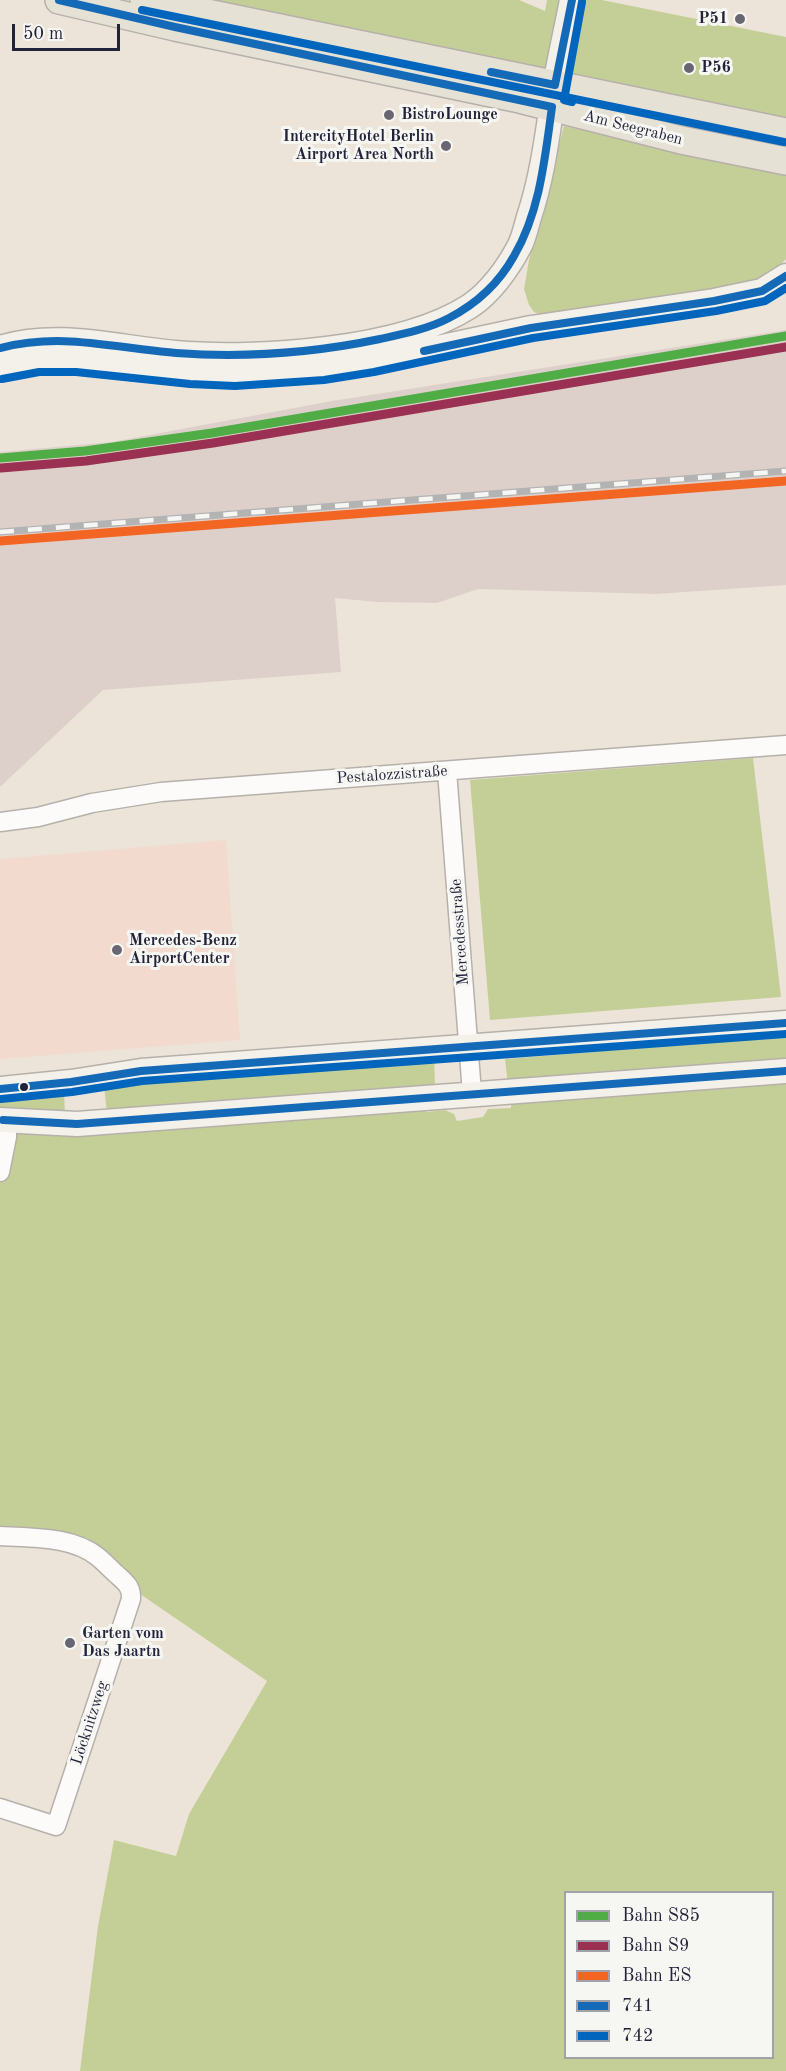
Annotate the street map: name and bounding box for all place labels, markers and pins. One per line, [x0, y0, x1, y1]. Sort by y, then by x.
place label: P51 [698, 9, 728, 29]
marker: P51 [733, 12, 747, 26]
place label: P56 [701, 58, 731, 78]
marker: P56 [682, 61, 696, 75]
place label: BistroLounge [401, 105, 498, 125]
marker: BistroLounge [382, 108, 396, 122]
place label: IntercityHotel Berlin Airport Area North [283, 127, 434, 165]
marker: IntercityHotel Berlin Airport Area North [439, 139, 453, 153]
place label: Mercedes-Benz AirportCenter [129, 931, 237, 969]
marker: Mercedes-Benz AirportCenter [110, 943, 124, 957]
unlabelled marker [18, 1081, 30, 1093]
place label: Garten vom Das Jaartn [82, 1624, 164, 1662]
marker: Garten vom Das Jaartn [63, 1636, 77, 1650]

